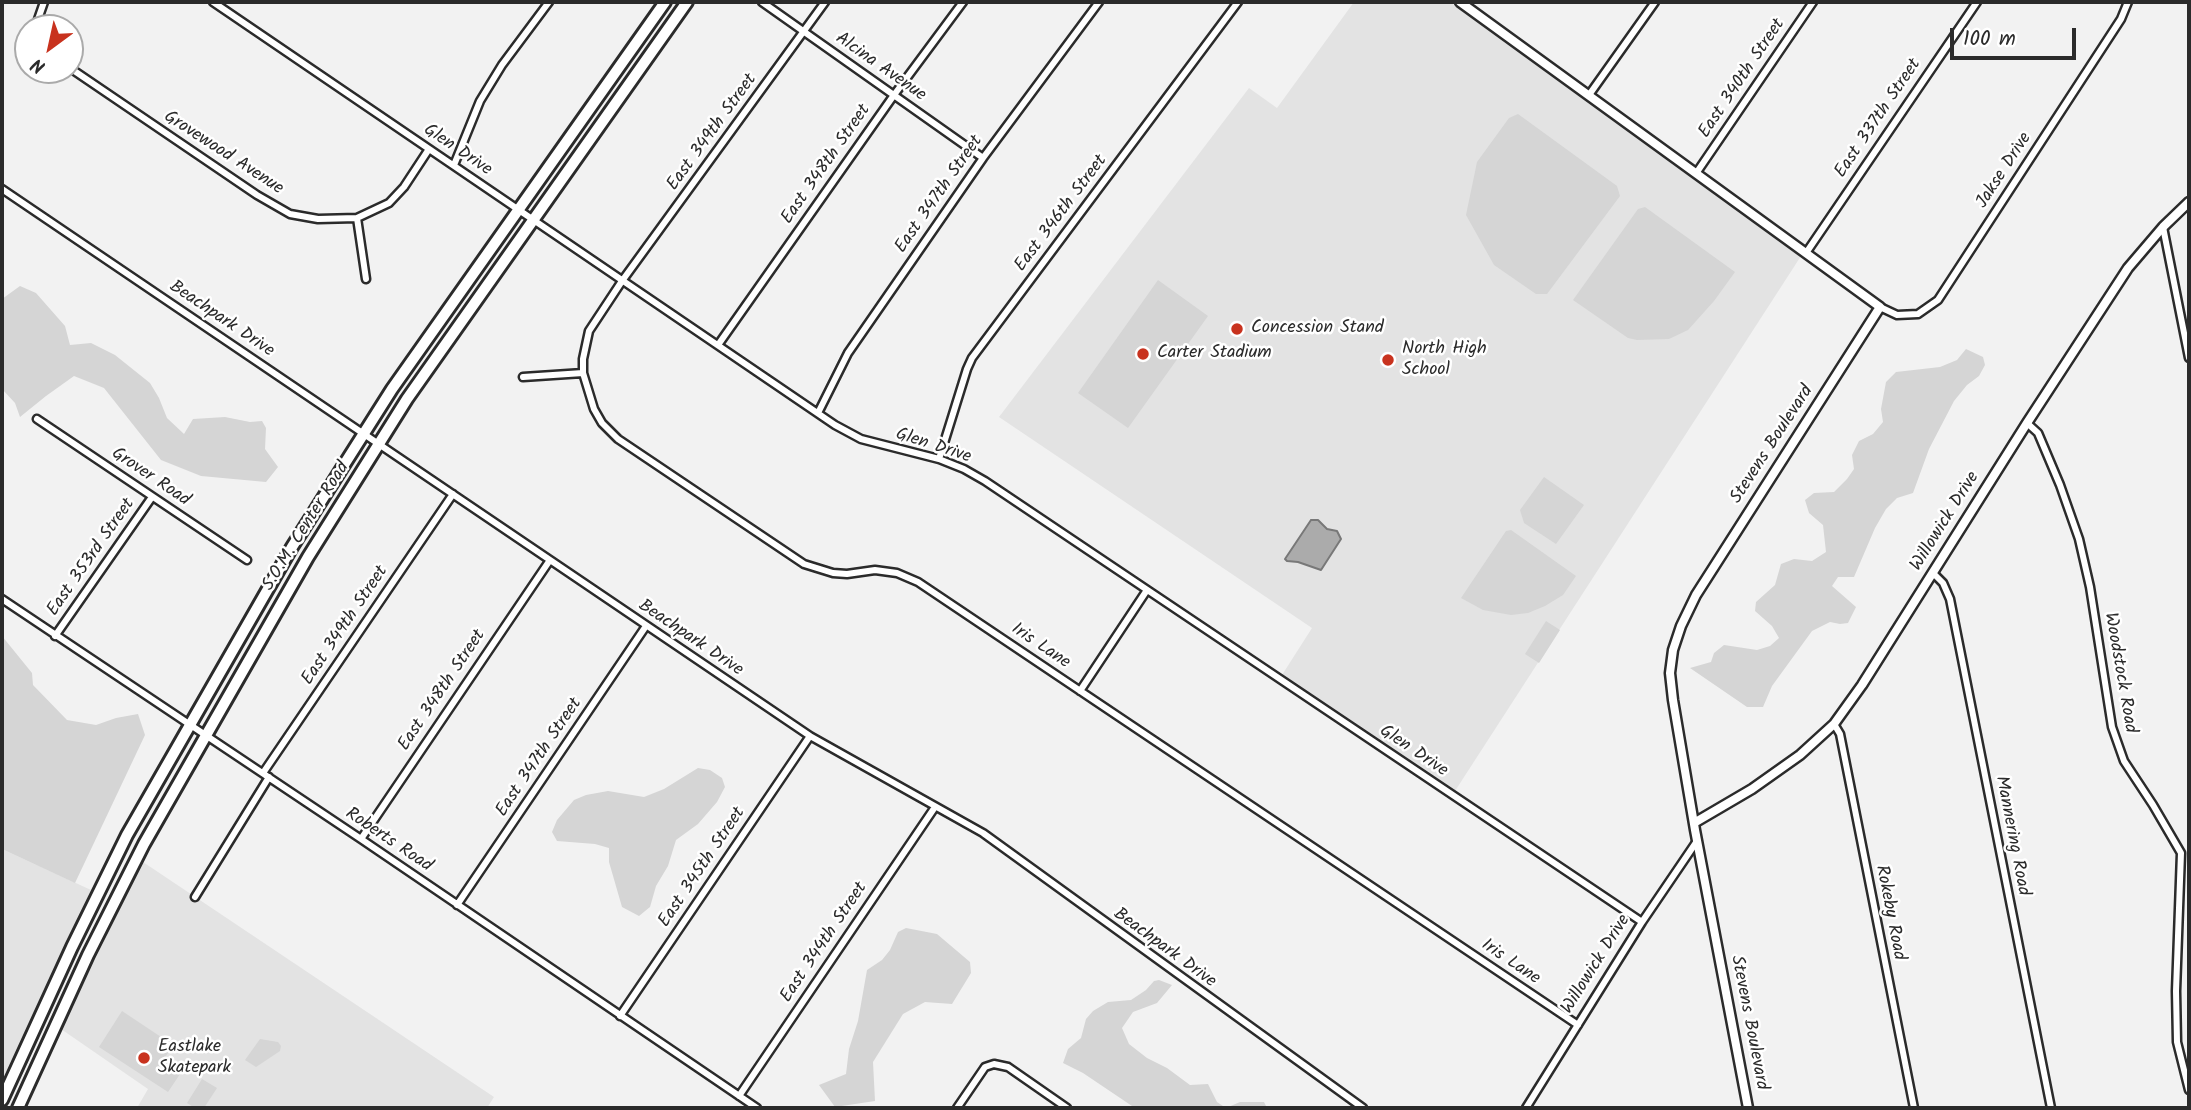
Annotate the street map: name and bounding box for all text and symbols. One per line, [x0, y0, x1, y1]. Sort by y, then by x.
north arrow [14, 14, 84, 84]
scale bar [1953, 14, 2079, 58]
street label: East 340th Street [1695, 15, 1791, 143]
text: 100 m [1963, 23, 2016, 56]
street label: Alcina Avenue [830, 29, 930, 107]
text: N [25, 49, 52, 81]
street label: East 337th Street [1831, 55, 1927, 183]
street label: East 349th Street [663, 70, 763, 196]
street label: East 348th Street [778, 101, 876, 229]
street label: Grovewood Avenue [159, 107, 287, 201]
street label: Glen Drive [419, 120, 495, 182]
street label: Jakse Drive [1973, 129, 2037, 213]
street label: East 347th Street [891, 132, 989, 258]
street label: East 346th Street [1011, 151, 1113, 277]
street label: Beachpark Drive [164, 277, 278, 363]
place label: Concession Stand [1251, 318, 1384, 340]
marker: Concession Stand [1229, 321, 1245, 337]
place label: North High School [1402, 339, 1487, 382]
place label: Carter Stadium [1157, 343, 1272, 365]
marker: Carter Stadium [1135, 346, 1151, 362]
marker: North High School [1380, 352, 1396, 368]
street label: Stevens Boulevard [1727, 382, 1819, 508]
street label: Glen Drive [893, 425, 973, 469]
street label: Grover Road [107, 444, 193, 512]
street label: S.O.M. Center Road [259, 459, 355, 595]
street label: Willowick Drive [1907, 468, 1985, 576]
street label: East 353rd Street [43, 495, 141, 621]
street label: East 349th Street [298, 562, 394, 690]
street label: Beachpark Drive [633, 596, 747, 682]
street label: Woodstock Road [2098, 611, 2140, 735]
street label: Iris Lane [1006, 619, 1074, 675]
street label: East 348th Street [395, 626, 491, 756]
street label: East 347th Street [492, 694, 588, 822]
street label: Glen Drive [1375, 721, 1451, 783]
street label: Mannering Road [1989, 774, 2033, 898]
street label: Roberts Road [340, 804, 436, 878]
street label: East 345th Street [655, 804, 751, 932]
street label: Rokeby Road [1869, 864, 1909, 962]
street label: East 344th Street [777, 879, 873, 1007]
street label: Beachpark Drive [1108, 904, 1220, 994]
street label: Willowick Drive [1558, 911, 1636, 1019]
street label: Iris Lane [1476, 935, 1544, 991]
street label: Stevens Boulevard [1724, 954, 1772, 1092]
place label: Eastlake Skatepark [158, 1037, 231, 1080]
marker: Eastlake Skatepark [136, 1050, 152, 1066]

